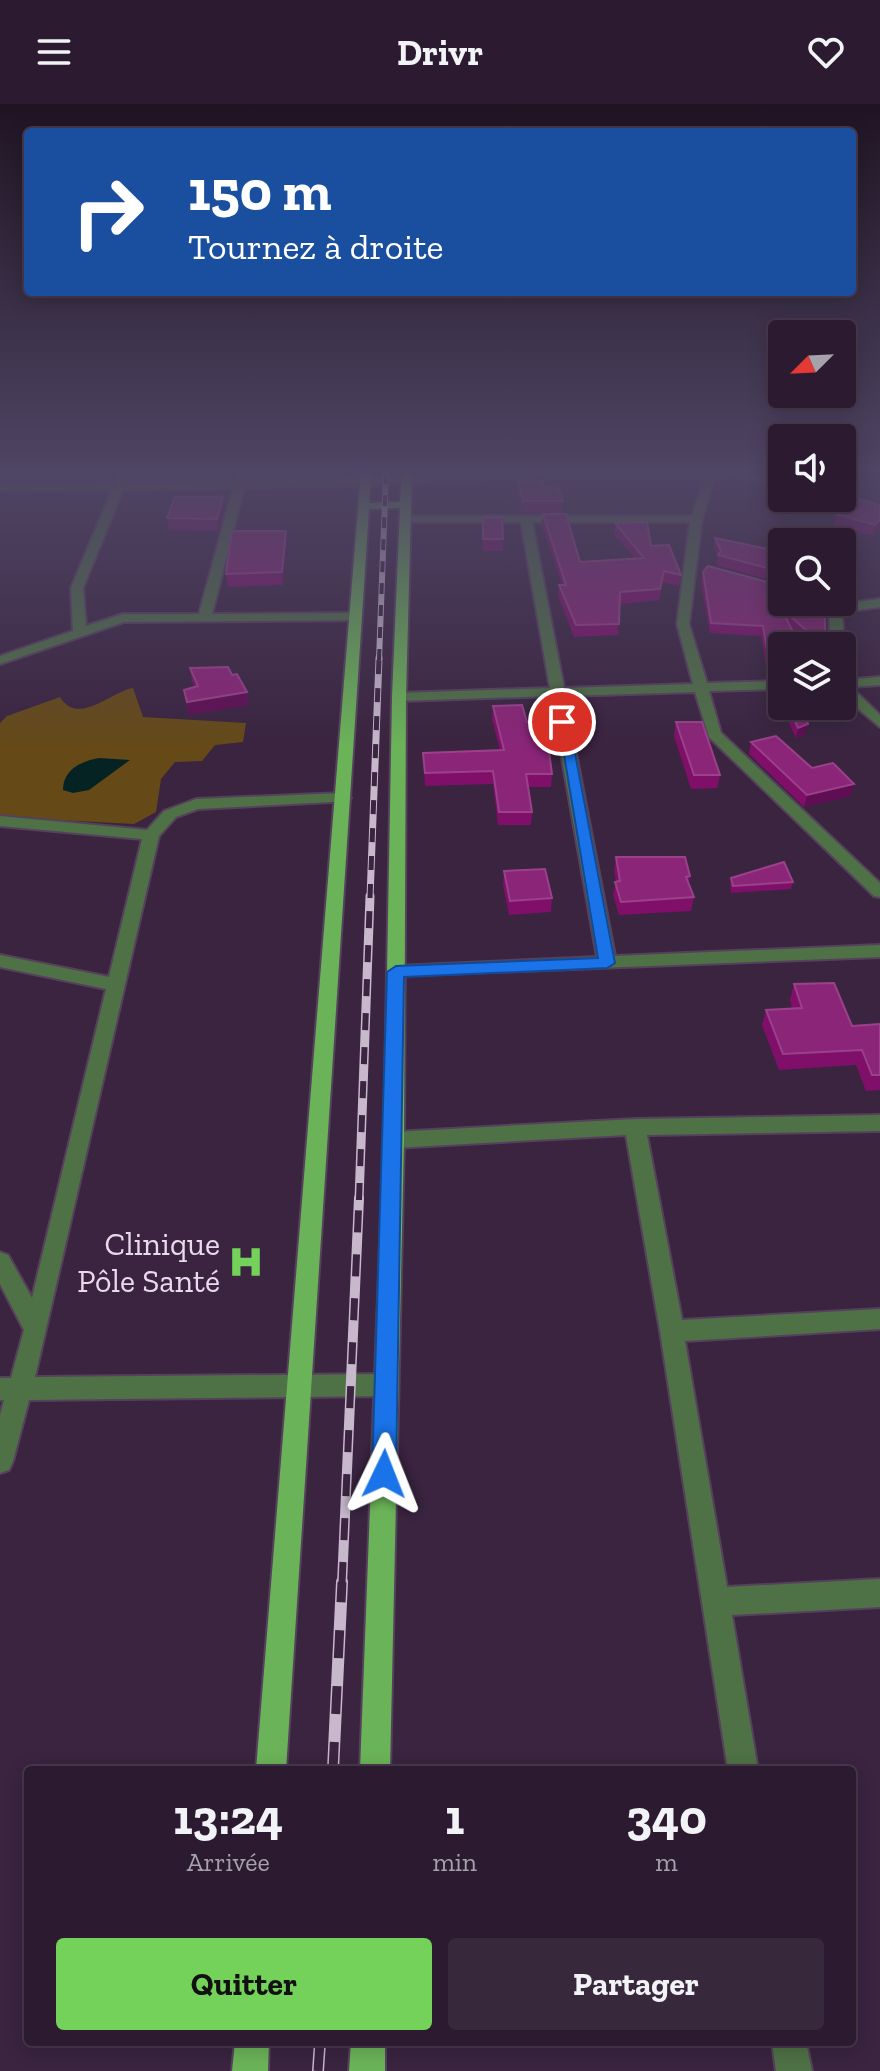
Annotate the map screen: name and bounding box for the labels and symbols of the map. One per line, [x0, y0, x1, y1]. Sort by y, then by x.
north arrow [768, 320, 856, 408]
pin [528, 688, 596, 756]
place label: Clinique Pôle Santé [77, 1225, 220, 1300]
hospital icon: Clinique Pôle Santé [227, 1243, 265, 1281]
position arrow [342, 1432, 426, 1516]

